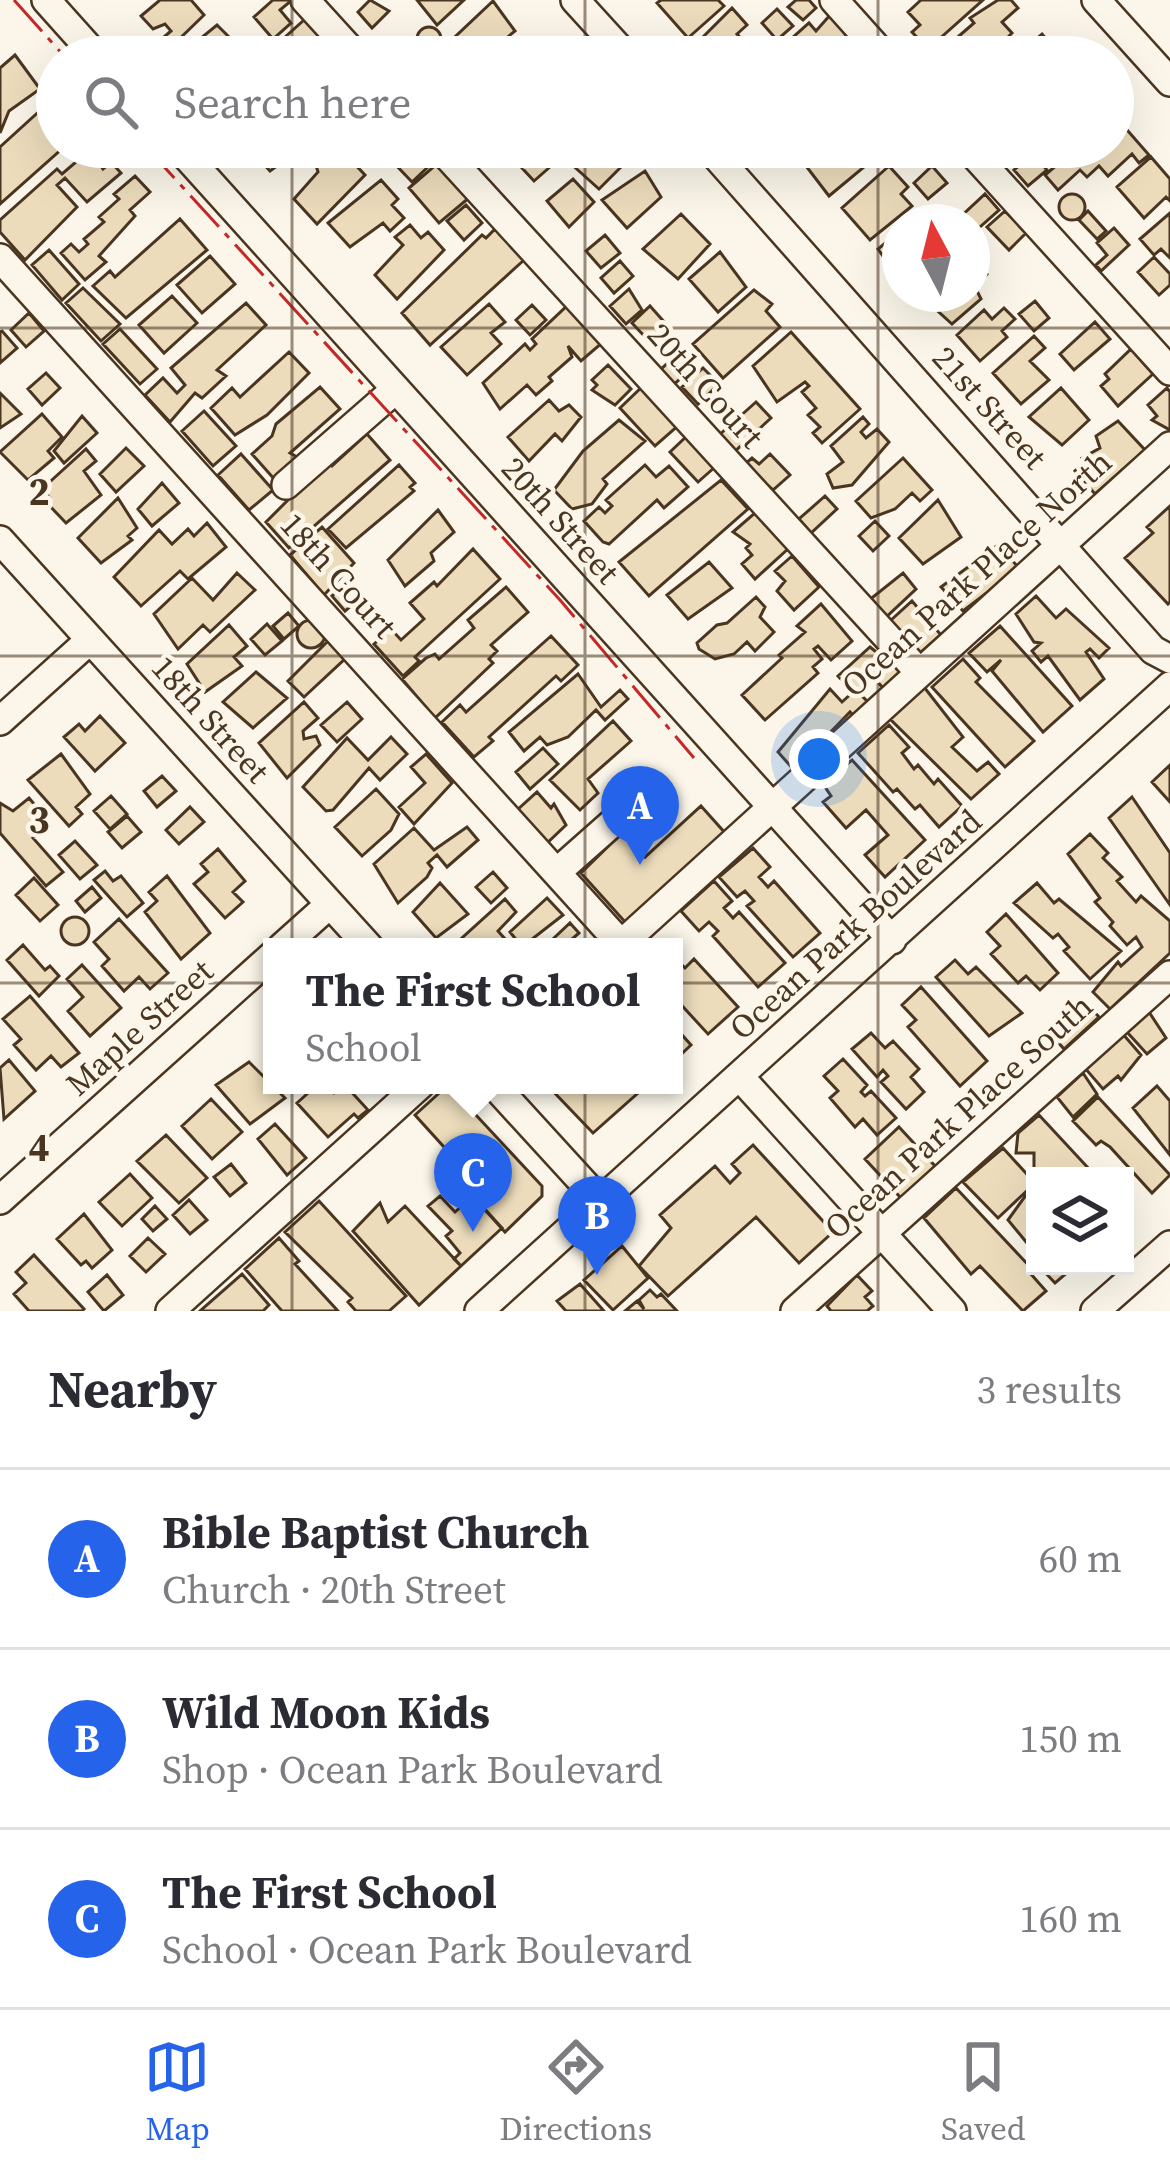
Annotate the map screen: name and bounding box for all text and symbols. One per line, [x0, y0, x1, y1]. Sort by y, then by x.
search box [36, 36, 1134, 168]
icon: search [78, 69, 144, 135]
text: Search here [174, 71, 411, 133]
north arrow [882, 204, 990, 312]
street label: 20th Court [637, 313, 774, 458]
street label: 21st Street [922, 336, 1057, 479]
street label: Ocean Park Place North [832, 440, 1121, 707]
street label: 20th Street [492, 447, 630, 594]
text: 2 [28, 465, 50, 518]
street label: 18th Court [270, 503, 407, 648]
street label: 18th Street [142, 646, 280, 793]
your location [789, 729, 849, 789]
pin: A [601, 766, 679, 865]
text: 3 [28, 793, 50, 846]
street label: Ocean Park Boulevard [720, 799, 991, 1050]
popup [263, 938, 683, 1094]
street label: Maple Street [56, 949, 223, 1106]
text: The First School [306, 959, 640, 1021]
street label: Ocean Park Place South [815, 984, 1102, 1249]
text: School [306, 1021, 422, 1074]
text: 4 [28, 1121, 50, 1174]
pin: C [434, 1133, 512, 1232]
map controls [1026, 1167, 1134, 1275]
button: layers [1026, 1167, 1134, 1275]
pin: B [558, 1176, 636, 1275]
text: Nearby [48, 1354, 217, 1424]
text: 3 results [977, 1363, 1122, 1416]
text: Bible Baptist Church [162, 1501, 589, 1563]
text: A [74, 1532, 100, 1585]
text: 60 m [1039, 1532, 1122, 1585]
text: Church · 20th Street [162, 1563, 506, 1616]
text: Wild Moon Kids [162, 1681, 490, 1743]
text: B [74, 1712, 100, 1765]
text: 150 m [1019, 1712, 1122, 1765]
text: Shop · Ocean Park Boulevard [162, 1743, 663, 1796]
text: The First School [162, 1861, 497, 1923]
text: C [75, 1892, 99, 1945]
text: 160 m [1019, 1892, 1122, 1945]
text: School · Ocean Park Boulevard [162, 1923, 692, 1976]
tab: Map [144, 2034, 210, 2151]
tab: Directions [499, 2034, 652, 2151]
tab: Saved [941, 2034, 1026, 2151]

